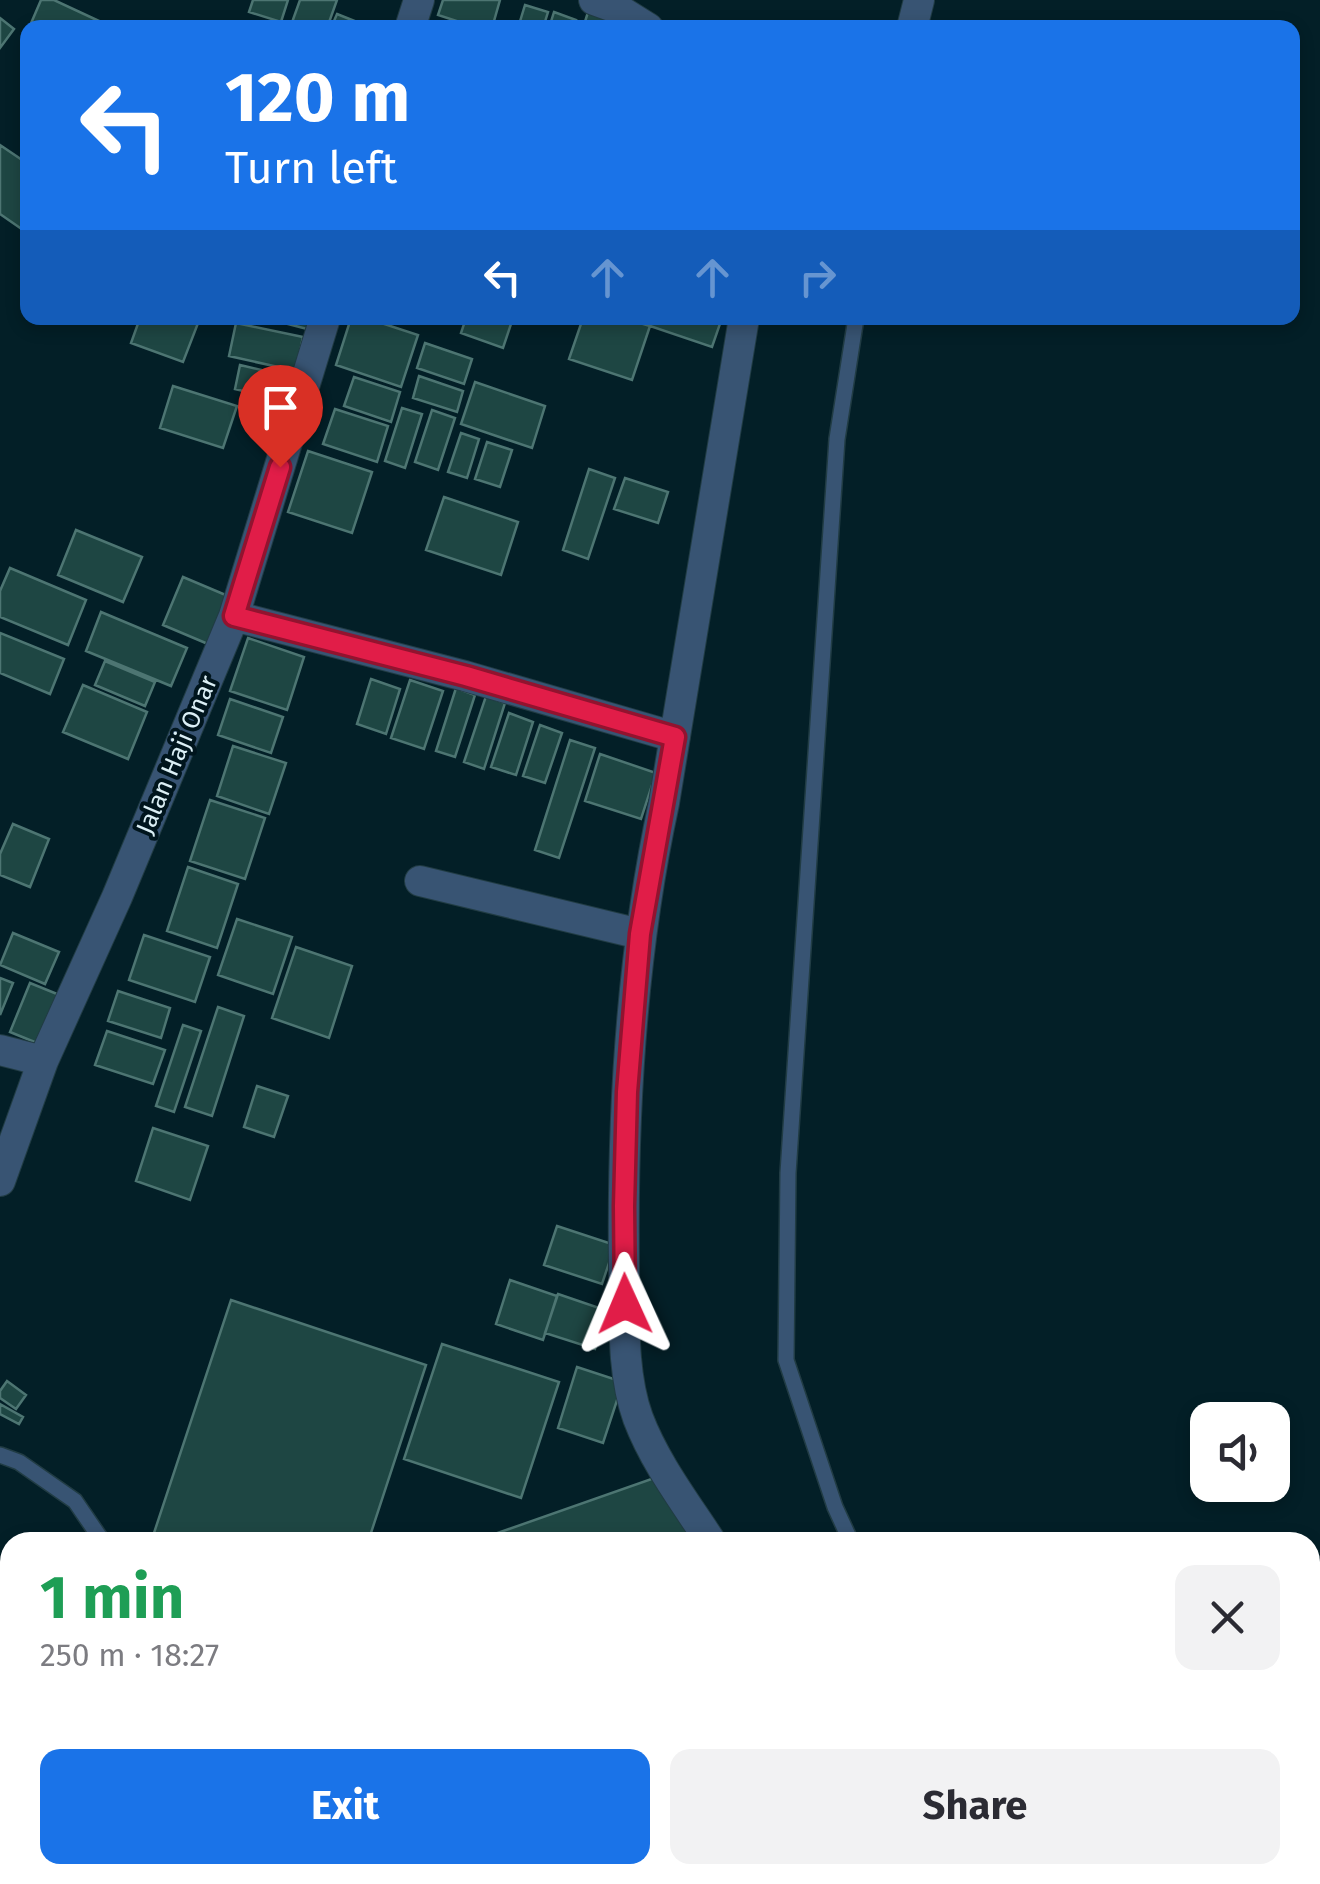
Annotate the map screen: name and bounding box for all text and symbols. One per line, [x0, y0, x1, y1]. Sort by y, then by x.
text: 120 m [225, 56, 410, 140]
icon: left [60, 60, 190, 190]
text: Turn left [225, 141, 397, 195]
icon: left [475, 250, 530, 305]
icon: ahead [580, 250, 635, 305]
icon: ahead [685, 250, 740, 305]
icon: right [790, 250, 845, 305]
pin [238, 365, 323, 468]
icon: arrive [253, 380, 308, 435]
street label: Jalan Haji Onar [130, 671, 224, 839]
position arrow [573, 1252, 677, 1356]
map controls [1190, 1402, 1290, 1502]
button: sound [1190, 1402, 1290, 1502]
text: 1 min [40, 1562, 184, 1634]
button: close [1175, 1565, 1280, 1670]
text: 250 m · 18:27 [40, 1636, 219, 1674]
button: Exit [40, 1749, 650, 1864]
button: Share [670, 1749, 1280, 1864]

